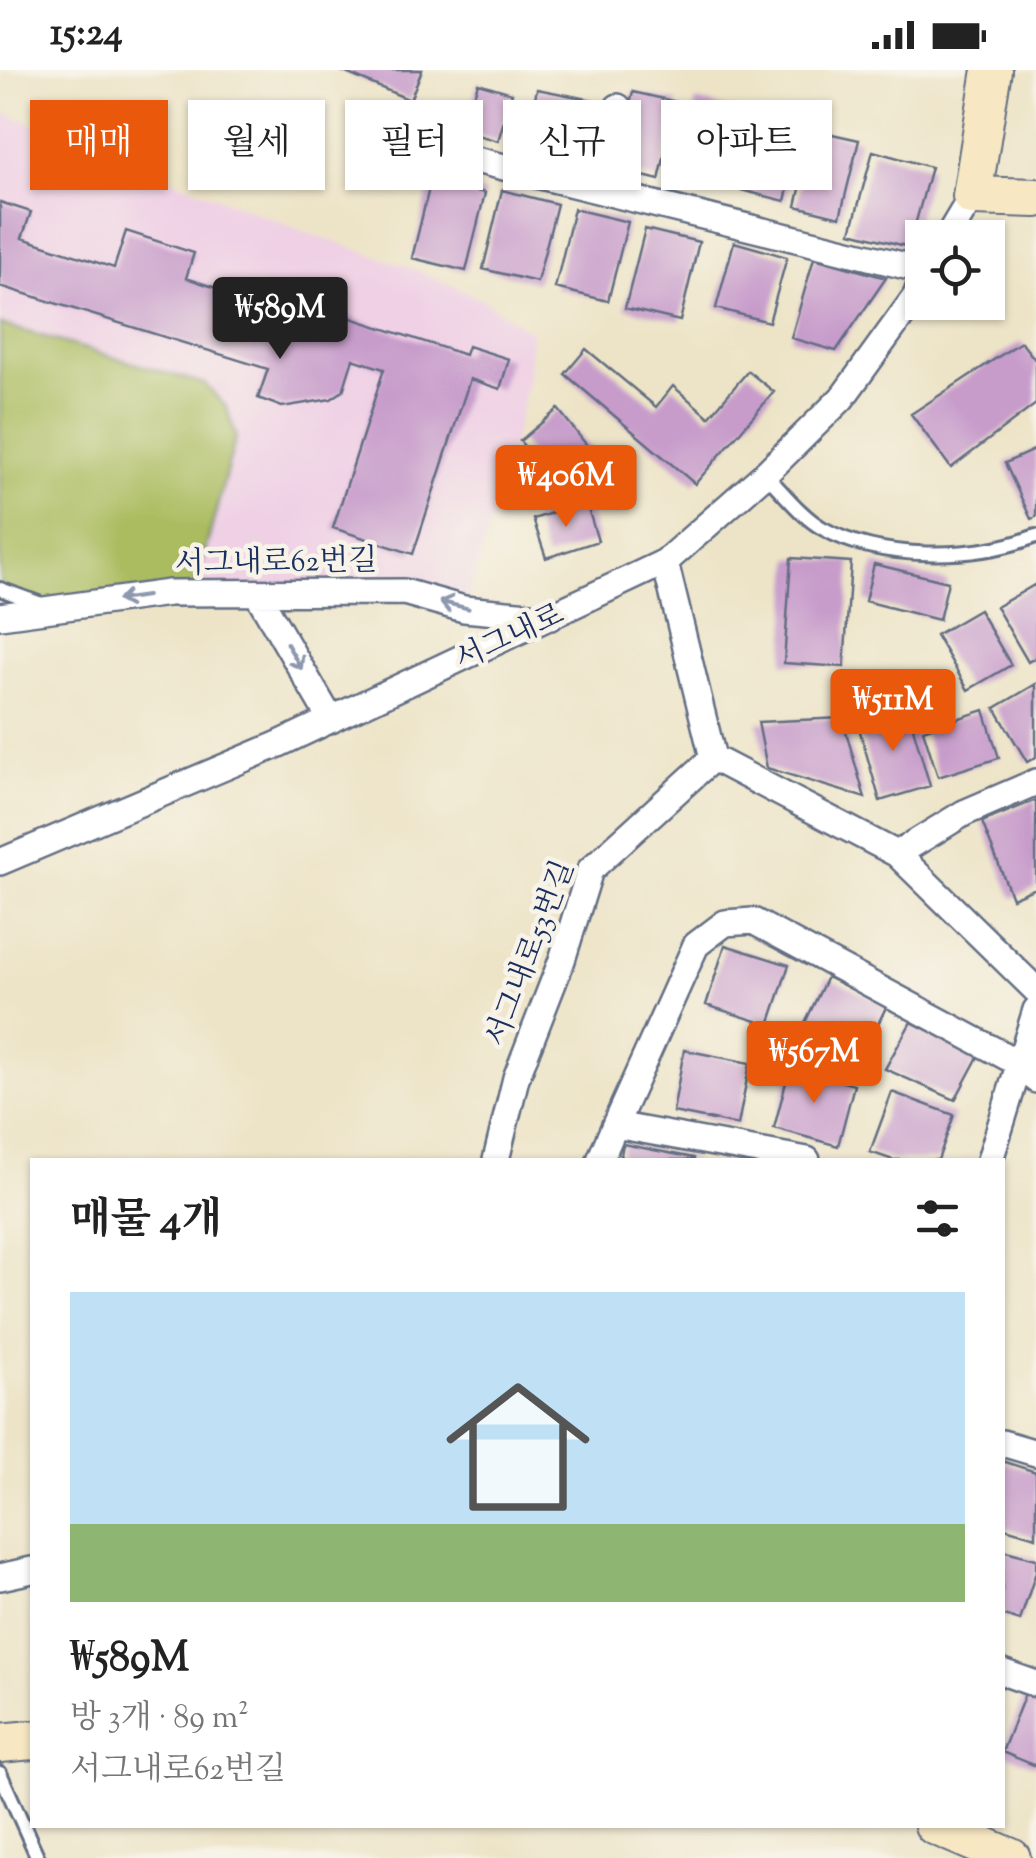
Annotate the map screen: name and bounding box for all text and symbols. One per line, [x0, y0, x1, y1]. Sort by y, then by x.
text: 15:24 [50, 8, 123, 62]
chip: 매매 [30, 100, 168, 190]
chip: 월세 [188, 100, 325, 190]
chip: 필터 [345, 100, 483, 190]
chip: 신규 [503, 100, 641, 190]
chip: 아파트 [661, 100, 832, 190]
map controls [905, 220, 1005, 320]
button: locate [905, 220, 1005, 320]
pin: ₩589M [210, 277, 350, 362]
text: ₩589M [235, 286, 325, 332]
pin: ₩406M [496, 445, 636, 530]
text: ₩406M [518, 454, 614, 500]
street label: 서그내로62번길 [174, 540, 378, 587]
one-way arrow [116, 589, 148, 608]
street label: 서그내로 [448, 594, 572, 682]
one-way arrow [439, 595, 471, 613]
one-way arrow [285, 641, 305, 670]
pin: ₩511M [823, 669, 963, 754]
text: ₩511M [853, 678, 933, 724]
street label: 서그내로53번길 [476, 855, 587, 1053]
pin: ₩567M [744, 1021, 884, 1106]
text: ₩567M [769, 1030, 859, 1076]
icon: filters [910, 1191, 965, 1246]
text: 매물 4개 [70, 1192, 222, 1252]
icon: home [428, 1357, 608, 1537]
text: ₩589M [70, 1630, 189, 1690]
text: 방 3개 · 89 m² [70, 1696, 249, 1742]
text: 서그내로62번길 [70, 1748, 286, 1794]

